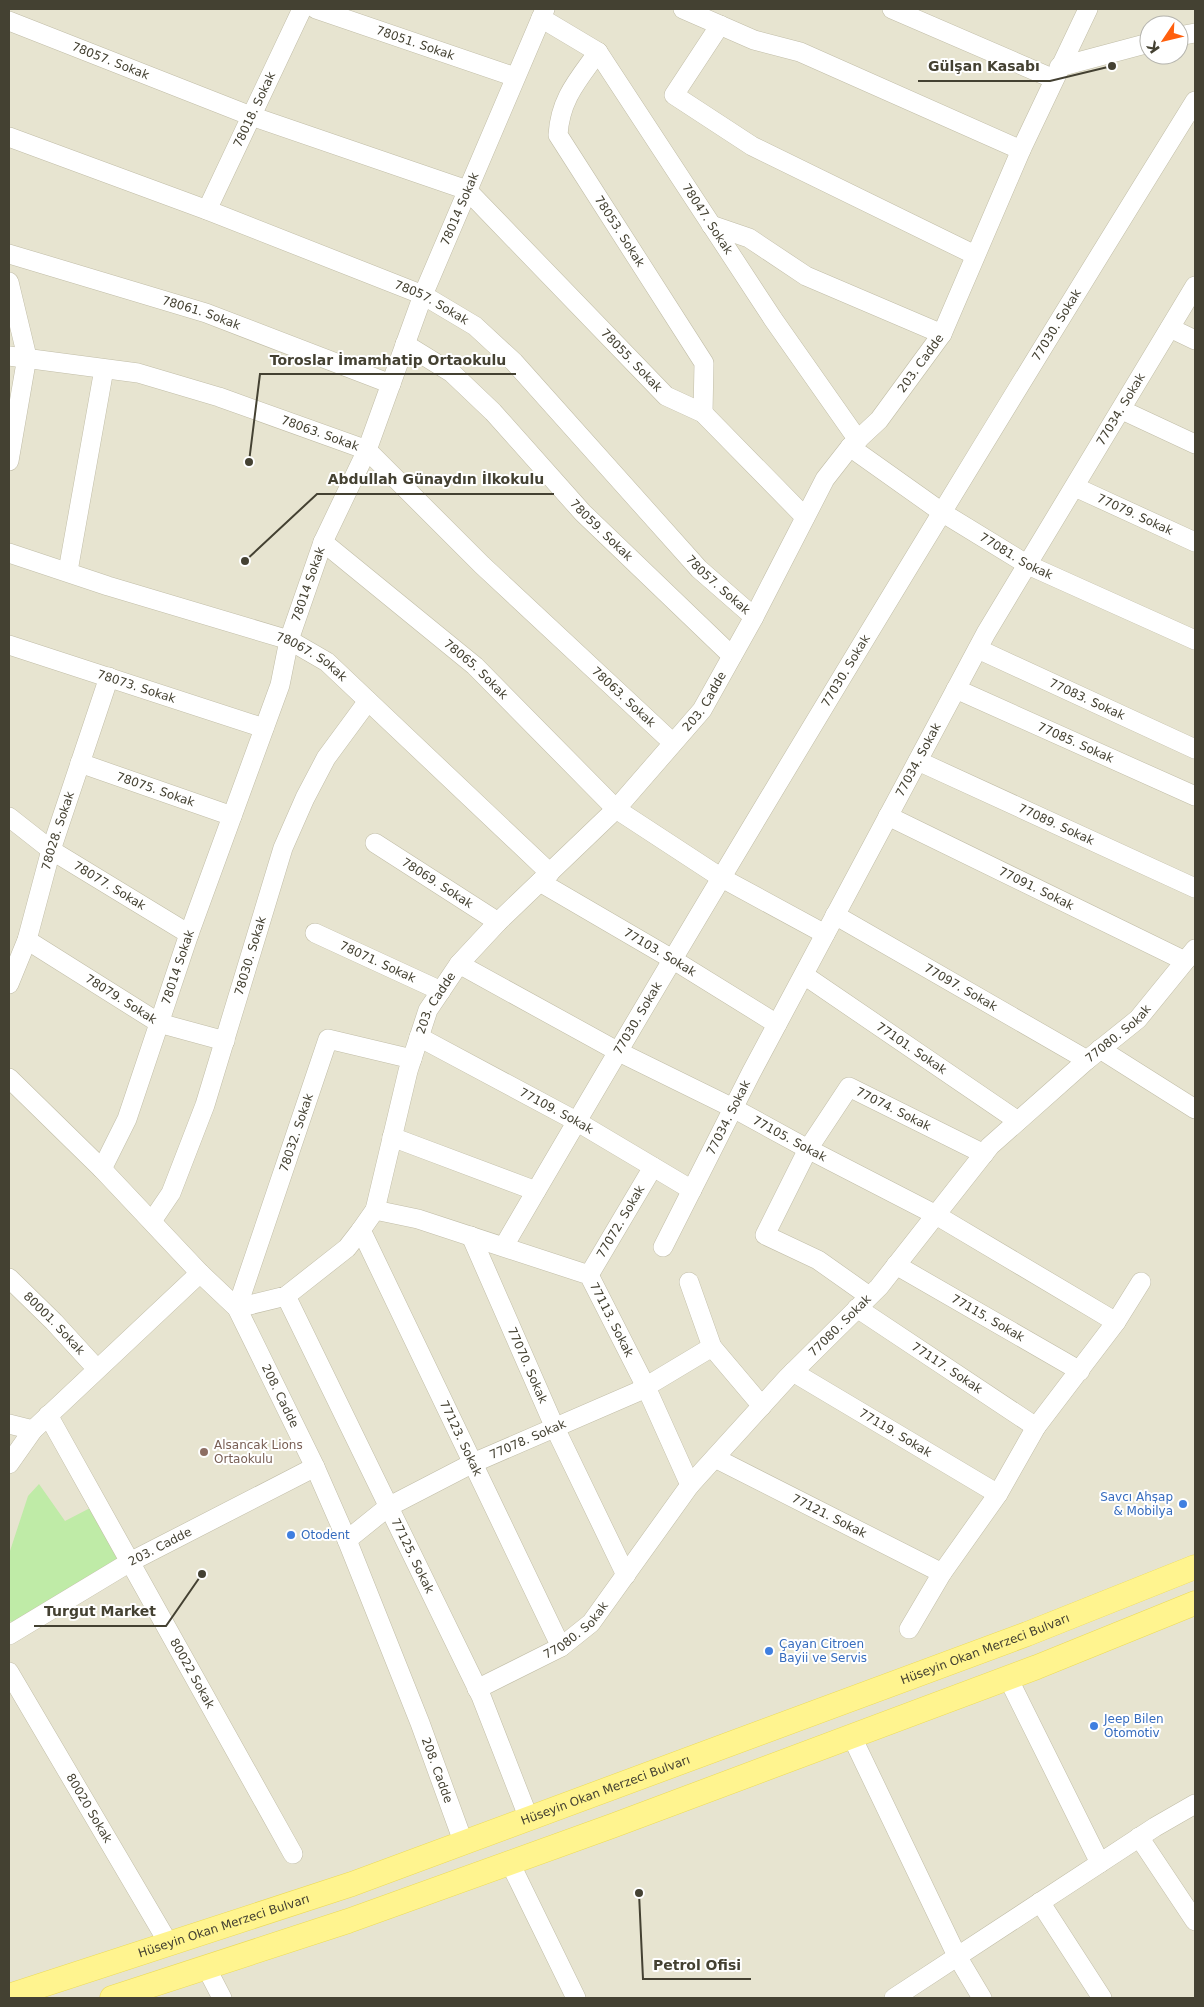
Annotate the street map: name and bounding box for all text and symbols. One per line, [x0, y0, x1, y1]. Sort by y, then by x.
north arrow [1139, 15, 1189, 65]
street label: 78051. Sokak [374, 23, 456, 63]
text: K [1143, 37, 1163, 56]
street label: 78057. Sokak [70, 39, 151, 82]
callout: Gülşan Kasabı [918, 52, 1050, 81]
text: Gülşan Kasabı [928, 58, 1040, 74]
street label: 78018. Sokak [231, 70, 278, 150]
street label: 78014 Sokak [438, 170, 481, 248]
street label: 78047. Sokak [679, 181, 736, 257]
street label: 78053. Sokak [592, 193, 648, 270]
street label: 78057. Sokak [392, 277, 471, 328]
street label: 77030. Sokak [1029, 287, 1084, 364]
street label: 78061. Sokak [160, 293, 242, 333]
street label: 78055. Sokak [598, 326, 665, 395]
street label: 203. Cadde [895, 331, 947, 395]
callout: Toroslar İmamhatip Ortaokulu [260, 345, 516, 374]
text: Toroslar İmamhatip Ortaokulu [270, 352, 506, 368]
street label: 77034. Sokak [1094, 371, 1148, 448]
street label: 78063. Sokak [279, 413, 361, 454]
callout: Abdullah Günaydın İlkokulu [317, 465, 554, 494]
text: Abdullah Günaydın İlkokulu [328, 471, 544, 487]
street label: 77079. Sokak [1095, 491, 1175, 538]
street label: 78059. Sokak [567, 496, 635, 564]
street label: 77081. Sokak [977, 530, 1055, 582]
street label: 78014 Sokak [289, 545, 328, 623]
street label: 78057. Sokak [683, 552, 753, 617]
street label: 78067. Sokak [274, 630, 350, 684]
street label: 77030. Sokak [818, 632, 873, 709]
street label: 78065. Sokak [441, 636, 511, 702]
street label: 78063. Sokak [589, 664, 658, 730]
street label: 78073. Sokak [95, 667, 178, 706]
street label: 203. Cadde [680, 669, 729, 734]
street label: 77083. Sokak [1047, 676, 1127, 723]
street label: 77085. Sokak [1035, 719, 1116, 766]
street label: 77034. Sokak [893, 720, 944, 799]
street label: 78075. Sokak [115, 769, 197, 809]
street label: 78028. Sokak [39, 790, 77, 872]
street label: 77089. Sokak [1016, 801, 1096, 848]
street label: 78069. Sokak [399, 855, 476, 911]
street label: 78077. Sokak [71, 858, 148, 913]
street label: 77091. Sokak [996, 864, 1076, 913]
street label: 78030. Sokak [232, 915, 269, 997]
street label: 77103. Sokak [621, 925, 699, 979]
street label: 78014 Sokak [159, 928, 197, 1006]
street label: 78071. Sokak [338, 938, 418, 985]
street label: 77097. Sokak [922, 961, 1000, 1014]
street label: 203. Cadde [414, 969, 458, 1036]
street label: 78079. Sokak [83, 971, 159, 1027]
street label: 77030. Sokak [611, 979, 665, 1057]
street label: 77080. Sokak [1083, 1002, 1154, 1065]
street label: 77101. Sokak [874, 1019, 949, 1077]
street label: 77034. Sokak [704, 1078, 753, 1157]
street label: 77109. Sokak [517, 1085, 596, 1137]
street label: 77074. Sokak [854, 1085, 933, 1133]
street label: 78032. Sokak [277, 1092, 316, 1174]
street label: 77105. Sokak [750, 1113, 829, 1164]
street label: 77072. Sokak [594, 1183, 648, 1260]
street label: 77113. Sokak [587, 1280, 637, 1359]
street label: 80001. Sokak [21, 1289, 88, 1358]
street label: 77115. Sokak [949, 1291, 1027, 1344]
street label: 77080. Sokak [806, 1292, 874, 1359]
street label: 77070. Sokak [505, 1325, 550, 1406]
street label: 77117. Sokak [909, 1339, 985, 1396]
street label: 208. Cadde [259, 1362, 302, 1430]
street label: 77123. Sokak [437, 1398, 485, 1478]
street label: 77119. Sokak [856, 1406, 934, 1460]
street label: 77078. Sokak [487, 1417, 568, 1462]
place label: Alsancak Lions Ortaokulu [214, 1438, 303, 1466]
marker: Alsancak Lions Ortaokulu [198, 1446, 210, 1458]
place label: Savcı Ahşap & Mobilya [1100, 1490, 1173, 1518]
street label: 77121. Sokak [789, 1491, 869, 1541]
marker: Savcı Ahşap & Mobilya [1177, 1498, 1189, 1510]
street label: 77125. Sokak [388, 1516, 437, 1596]
street label: 203. Cadde [126, 1525, 194, 1569]
place label: Otodent [301, 1528, 350, 1542]
marker: Otodent [285, 1529, 297, 1541]
callout: Turgut Market [34, 1597, 166, 1626]
street label: 77080. Sokak [541, 1599, 611, 1662]
text: Turgut Market [44, 1603, 156, 1619]
street label: Hüseyin Okan Merzeci Bulvarı [899, 1611, 1071, 1687]
street label: 80022 Sokak [167, 1636, 217, 1711]
place label: Çayan Citroen Bayii ve Servis [779, 1637, 867, 1665]
marker: Çayan Citroen Bayii ve Servis [763, 1645, 775, 1657]
place label: Jeep Bilen Otomotiv [1103, 1712, 1164, 1740]
marker: Jeep Bilen Otomotiv [1088, 1720, 1100, 1732]
street label: 208. Cadde [419, 1735, 456, 1805]
street label: Hüseyin Okan Merzeci Bulvarı [519, 1752, 692, 1828]
street label: 80020 Sokak [63, 1771, 115, 1845]
street label: Hüseyin Okan Merzeci Bulvarı [136, 1891, 311, 1960]
callout: Petrol Ofisi [643, 1950, 751, 1979]
text: Petrol Ofisi [653, 1957, 741, 1973]

